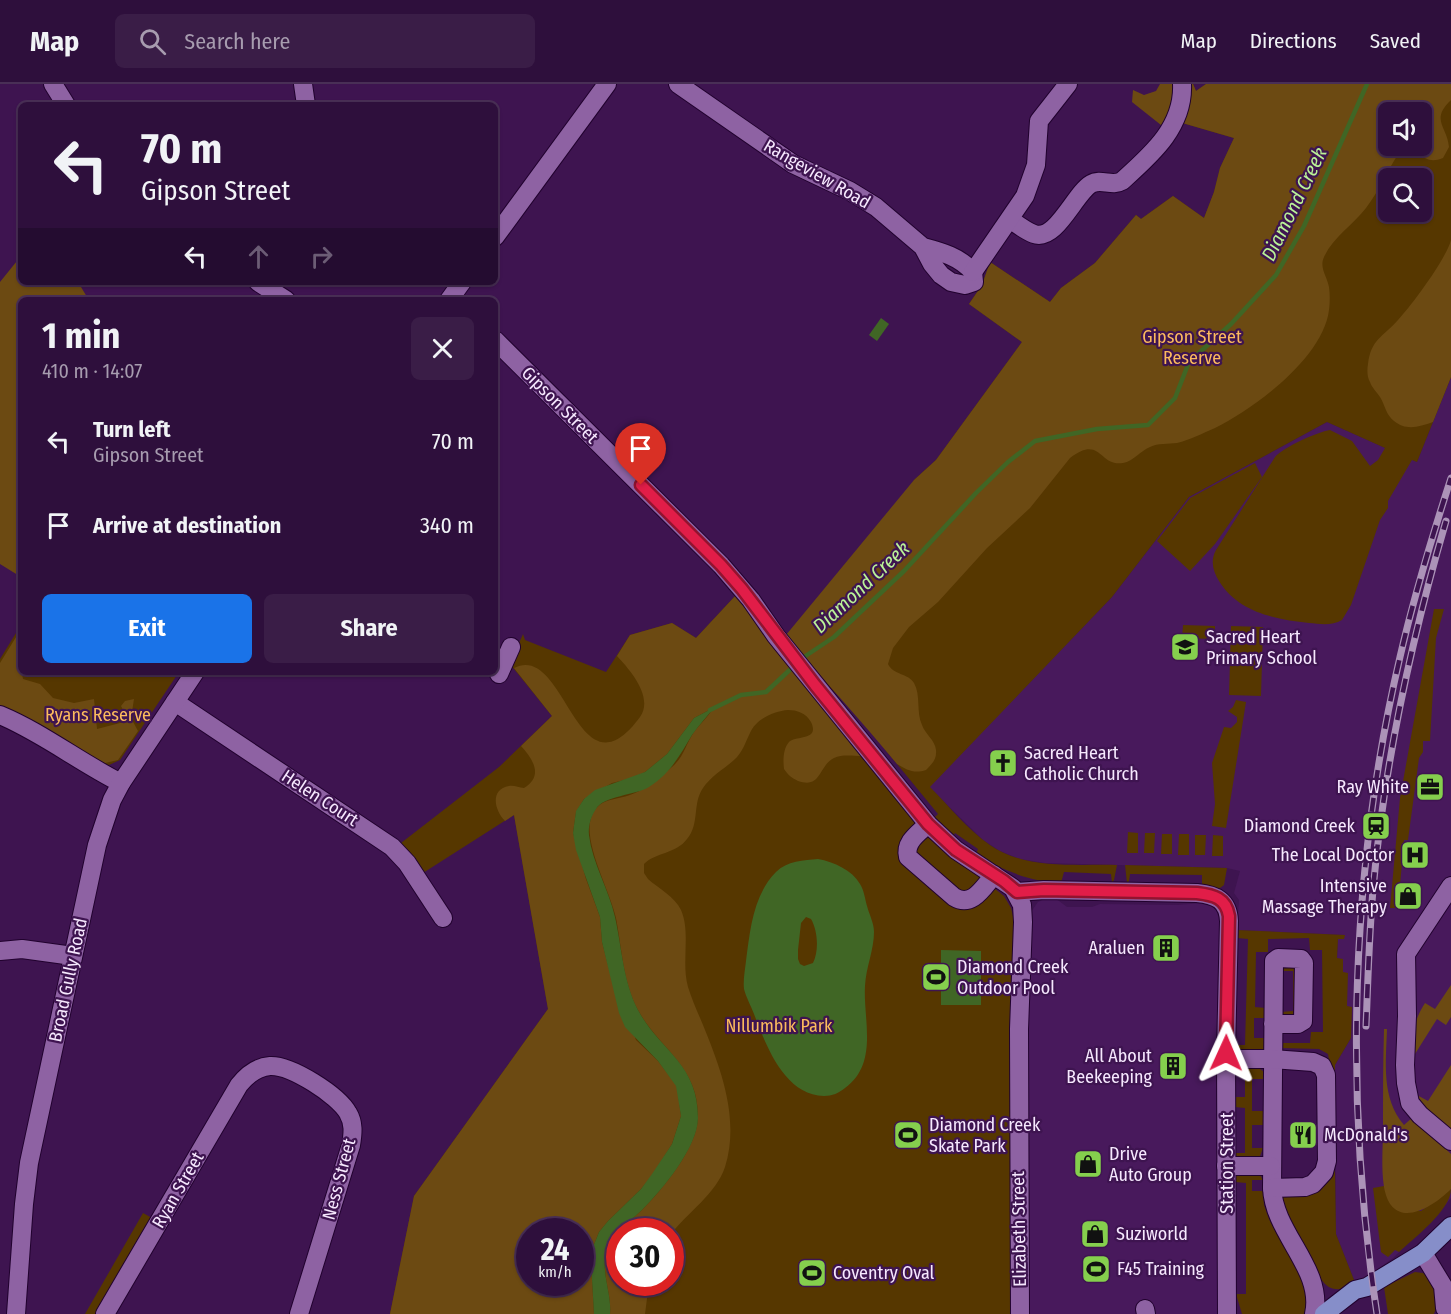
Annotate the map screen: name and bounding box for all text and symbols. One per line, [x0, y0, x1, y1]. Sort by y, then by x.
search box [115, 14, 535, 68]
text: Map [30, 25, 79, 58]
icon: search [136, 25, 169, 58]
text: Search here [184, 28, 290, 55]
text: Map [1180, 28, 1217, 54]
text: Directions [1250, 28, 1337, 54]
text: Saved [1370, 28, 1421, 54]
map controls [1378, 102, 1432, 222]
button: sound [1378, 102, 1432, 156]
text: 70 m [141, 124, 222, 174]
icon: left [42, 126, 120, 204]
street label: Rangeview Road [760, 135, 874, 213]
water label: Diamond Creek [1256, 143, 1332, 265]
button: search [1378, 168, 1432, 222]
text: Gipson Street [141, 175, 290, 207]
icon: left [179, 240, 212, 273]
icon: ahead [242, 240, 275, 273]
icon: right [305, 240, 338, 273]
text: 1 min [42, 314, 120, 358]
button: close [411, 317, 474, 380]
park label: Gipson Street Reserve [1142, 326, 1242, 369]
text: 410 m · 14:07 [42, 359, 142, 383]
street label: Gipson Street [517, 362, 603, 448]
text: Turn left [93, 416, 171, 443]
pin [615, 423, 666, 485]
icon: left [42, 425, 75, 458]
text: 70 m [432, 428, 474, 455]
icon: arrive [624, 432, 657, 465]
text: Gipson Street [93, 443, 204, 467]
icon: arrive [42, 509, 75, 542]
text: Arrive at destination [93, 512, 281, 539]
text: 340 m [420, 512, 474, 539]
water label: Diamond Creek [808, 536, 914, 638]
button: Exit [42, 594, 252, 663]
button: Share [264, 594, 474, 663]
place label: Sacred Heart Primary School [1206, 626, 1317, 669]
school or university icon: Sacred Heart Primary School [1169, 631, 1201, 663]
park label: Ryans Reserve [45, 704, 151, 726]
place label: Sacred Heart Catholic Church [1024, 742, 1139, 785]
church icon: Sacred Heart Catholic Church [987, 747, 1019, 779]
street label: Helen Court [278, 765, 363, 831]
office icon: Ray White [1414, 771, 1446, 803]
place label: Ray White [1337, 776, 1409, 798]
station icon: Diamond Creek [1360, 810, 1392, 842]
place label: Diamond Creek [1244, 815, 1356, 837]
hospital icon: The Local Doctor [1399, 839, 1431, 871]
place label: The Local Doctor [1272, 844, 1395, 866]
place label: Intensive Massage Therapy [1262, 875, 1387, 918]
shop icon: Intensive Massage Therapy [1392, 880, 1424, 912]
street label: Broad Gully Road [44, 916, 92, 1044]
building icon: Araluen [1150, 932, 1182, 964]
place label: Araluen [1089, 937, 1145, 959]
place label: Diamond Creek Outdoor Pool [957, 956, 1069, 999]
sports icon: Diamond Creek Outdoor Pool [920, 961, 952, 993]
park label: Nillumbik Park [726, 1015, 833, 1037]
position arrow [1194, 1021, 1258, 1085]
place label: All About Beekeeping [1066, 1045, 1153, 1088]
building icon: All About Beekeeping [1157, 1050, 1189, 1082]
street label: Station Street [1216, 1112, 1238, 1214]
place label: Diamond Creek Skate Park [929, 1114, 1041, 1157]
sports icon: Diamond Creek Skate Park [892, 1119, 924, 1151]
restaurant icon: McDonald's [1287, 1119, 1319, 1151]
place label: McDonald's [1324, 1124, 1408, 1146]
street label: Ness Street [318, 1136, 360, 1222]
place label: Drive Auto Group [1109, 1143, 1192, 1186]
street label: Ryan Street [147, 1148, 209, 1232]
shop icon: Drive Auto Group [1072, 1148, 1104, 1180]
street label: Elizabeth Street [1007, 1171, 1031, 1287]
speed limit sign: 30 [606, 1218, 684, 1296]
shop icon: Suziworld [1079, 1218, 1111, 1250]
place label: Suziworld [1116, 1223, 1188, 1245]
text: 24 [541, 1232, 569, 1268]
sports icon: F45 Training [1080, 1253, 1112, 1285]
sports icon: Coventry Oval [796, 1257, 828, 1289]
place label: F45 Training [1117, 1258, 1205, 1280]
place label: Coventry Oval [833, 1262, 935, 1284]
text: km/h [538, 1263, 572, 1281]

